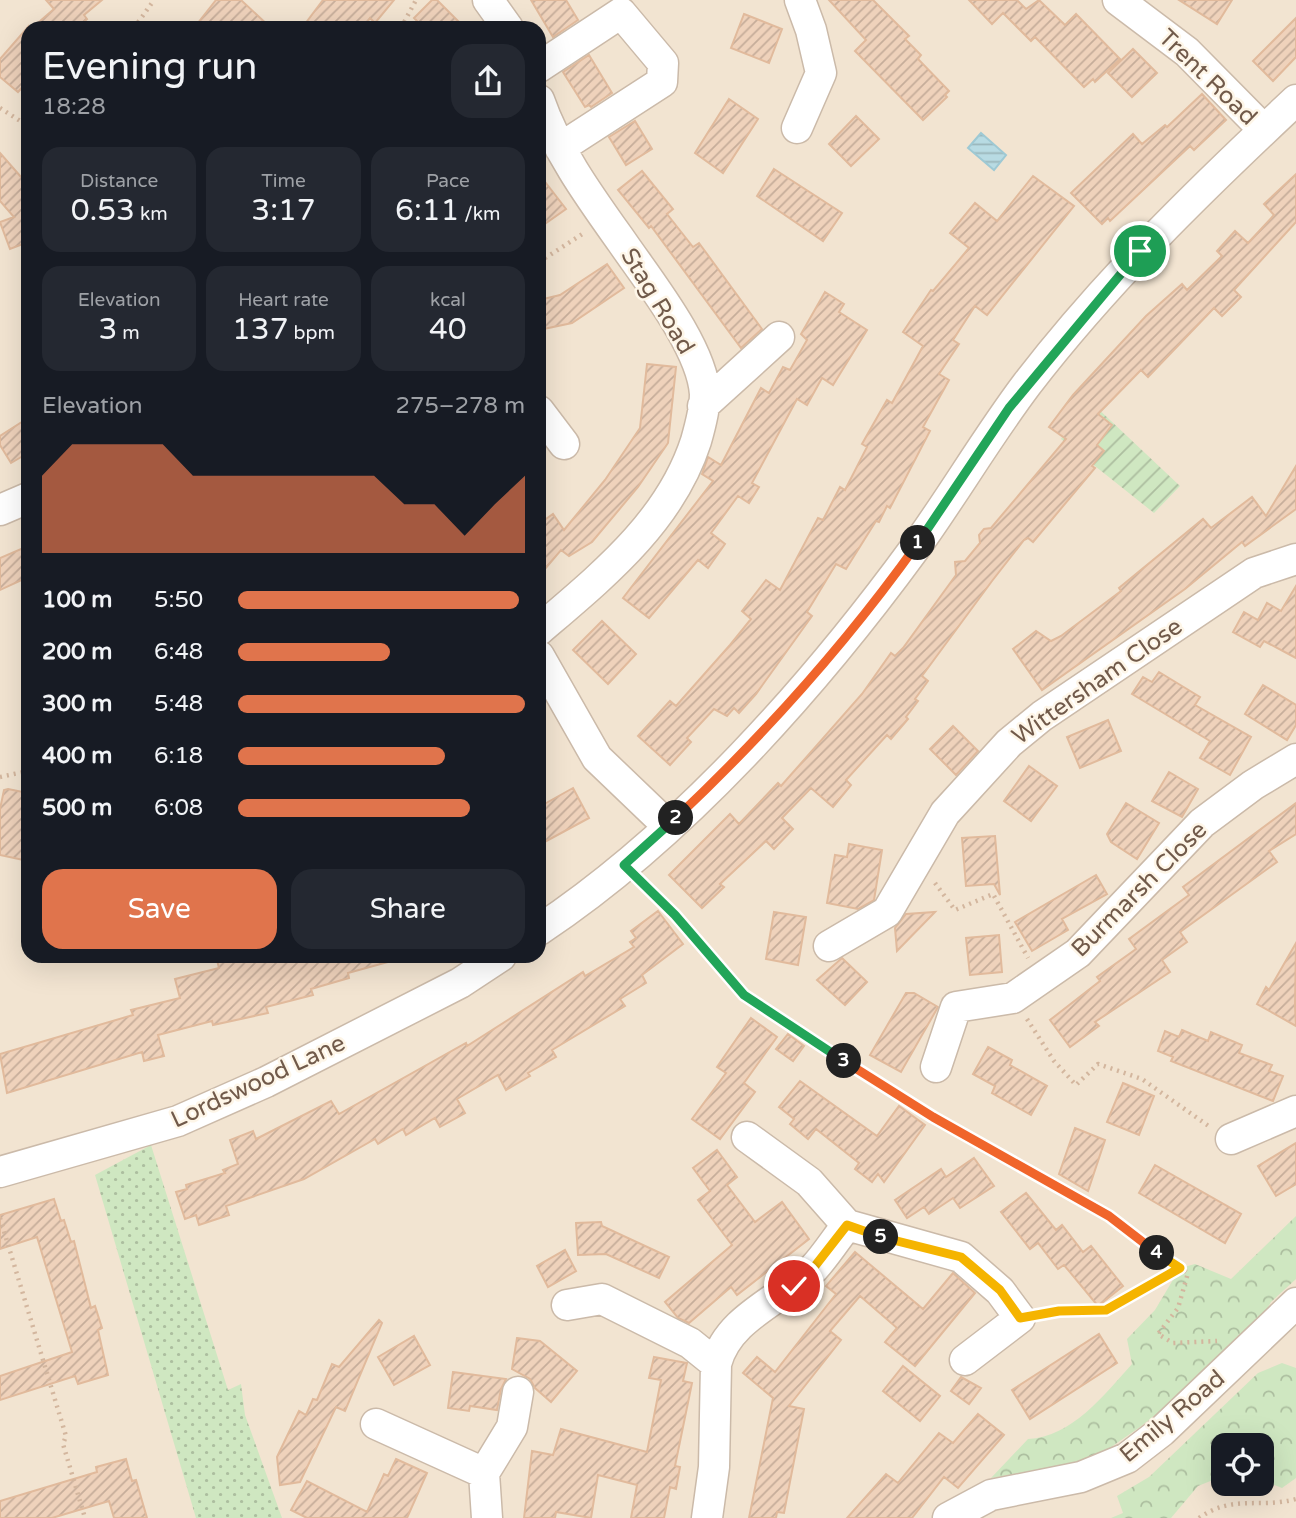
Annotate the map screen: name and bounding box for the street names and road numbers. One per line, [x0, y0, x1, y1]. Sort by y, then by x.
street label: Trent Road [1152, 23, 1263, 131]
street label: Stag Road [615, 243, 701, 360]
street label: Wittersham Close [1007, 612, 1188, 751]
street label: Burmarsh Close [1066, 816, 1213, 963]
street label: Lordswood Lane [167, 1028, 350, 1134]
street label: Emily Road [1114, 1364, 1231, 1469]

